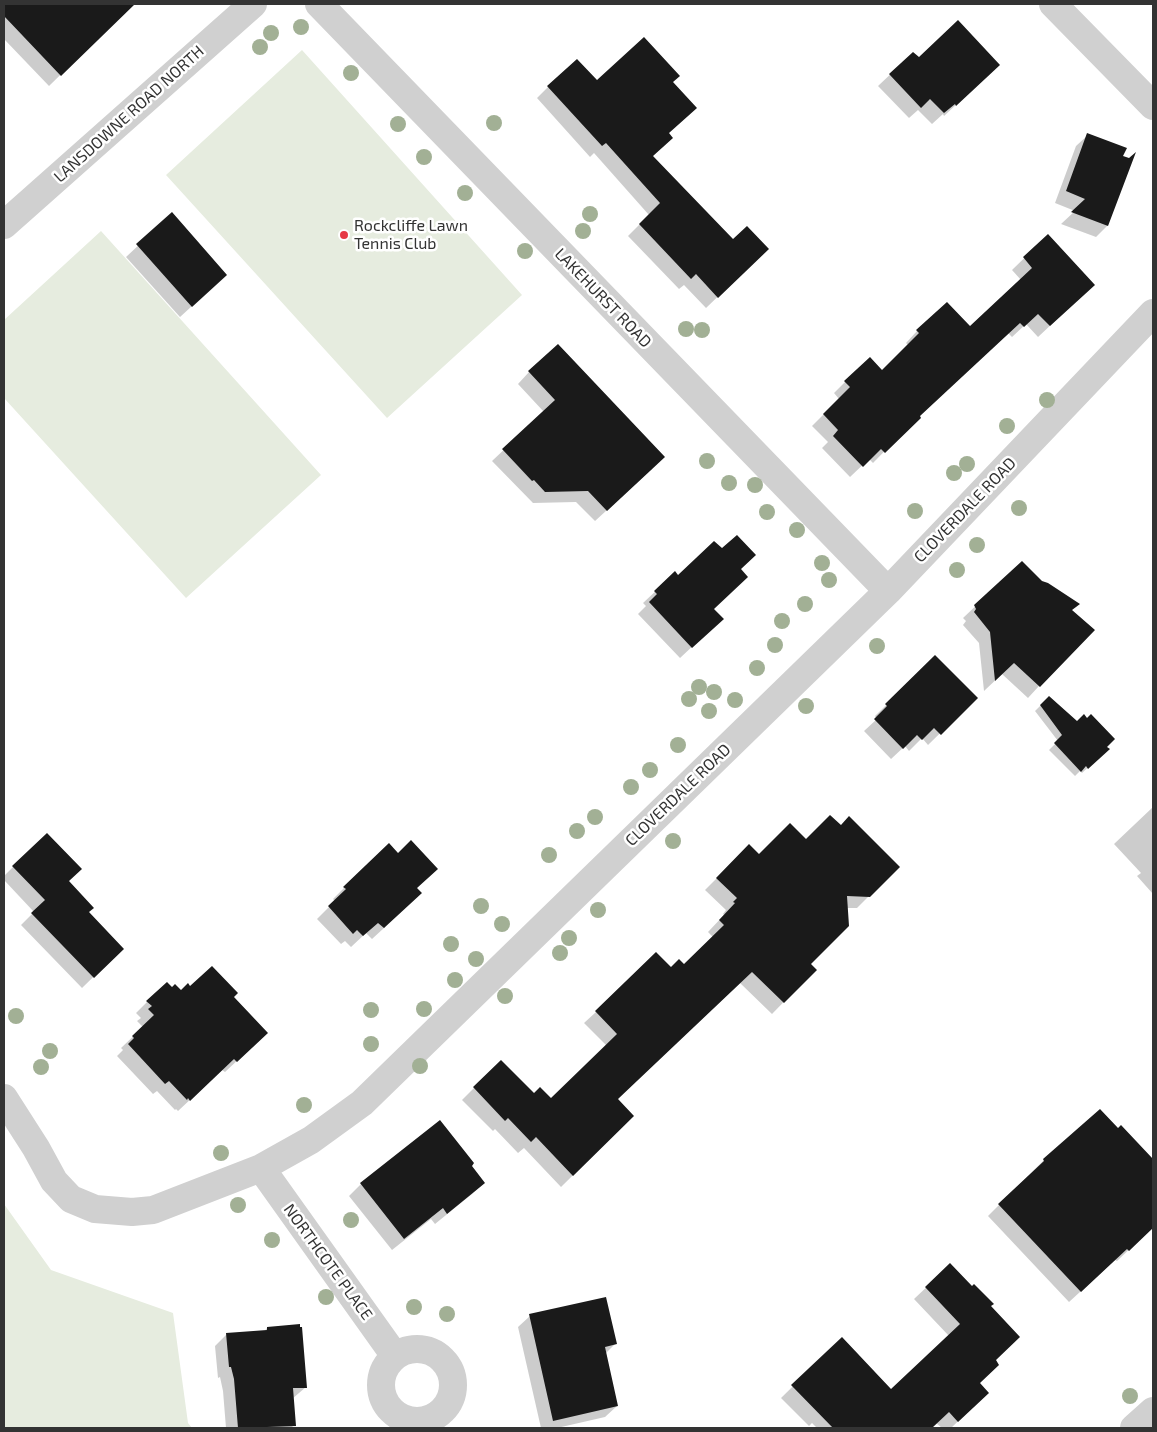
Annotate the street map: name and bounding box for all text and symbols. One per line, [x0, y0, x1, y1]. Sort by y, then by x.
street label: LANSDOWNE ROAD NORTH [50, 42, 208, 186]
place label: Rockcliffe Lawn Tennis Club [354, 216, 468, 254]
marker: Rockcliffe Lawn Tennis Club [338, 229, 350, 241]
street label: LAKEHURST ROAD [551, 244, 655, 352]
street label: CLOVERDALE ROAD [910, 453, 1020, 567]
street label: CLOVERDALE ROAD [621, 740, 735, 850]
street label: NORTHCOTE PLACE [280, 1200, 376, 1324]

